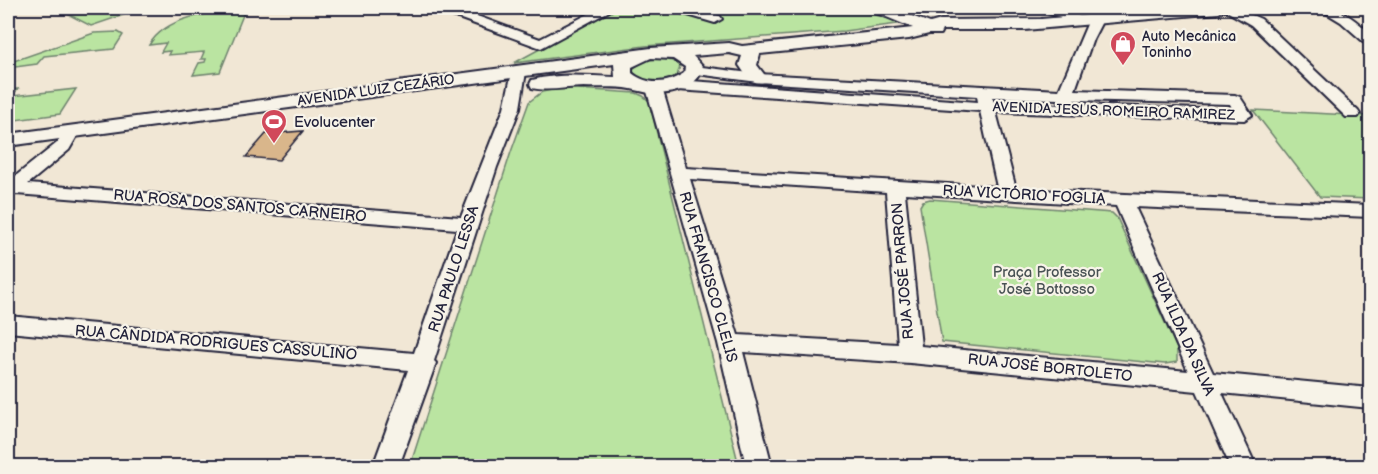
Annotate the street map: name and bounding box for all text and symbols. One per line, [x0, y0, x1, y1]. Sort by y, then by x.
place label: Auto Mecânica Toninho [1142, 28, 1236, 61]
shop icon: Auto Mecânica Toninho [1108, 29, 1138, 67]
street label: AVENIDA LUIZ CEZÁRIO [296, 70, 456, 109]
street label: AVENIDA JESUS ROMEIRO RAMIREZ [992, 98, 1236, 124]
sports icon: Evolucenter [259, 107, 289, 145]
place label: Evolucenter [294, 113, 376, 132]
street label: RUA VICTÓRIO FOGLIA [942, 181, 1107, 209]
street label: RUA ROSA DOS SANTOS CARNEIRO [113, 185, 367, 227]
street label: RUA FRANCISCO CLELIS [675, 190, 741, 364]
street label: RUA PAULO LESSA [425, 202, 484, 335]
street label: RUA JOSÉ PARRON [888, 202, 918, 340]
park label: Praça Professor José Bottosso [993, 263, 1102, 299]
street label: RUA ILDA DA SILVA [1147, 269, 1219, 399]
street label: RUA CÂNDIDA RODRIGUES CASSULINO [74, 321, 358, 365]
street label: RUA JOSÉ BORTOLETO [967, 350, 1133, 386]

